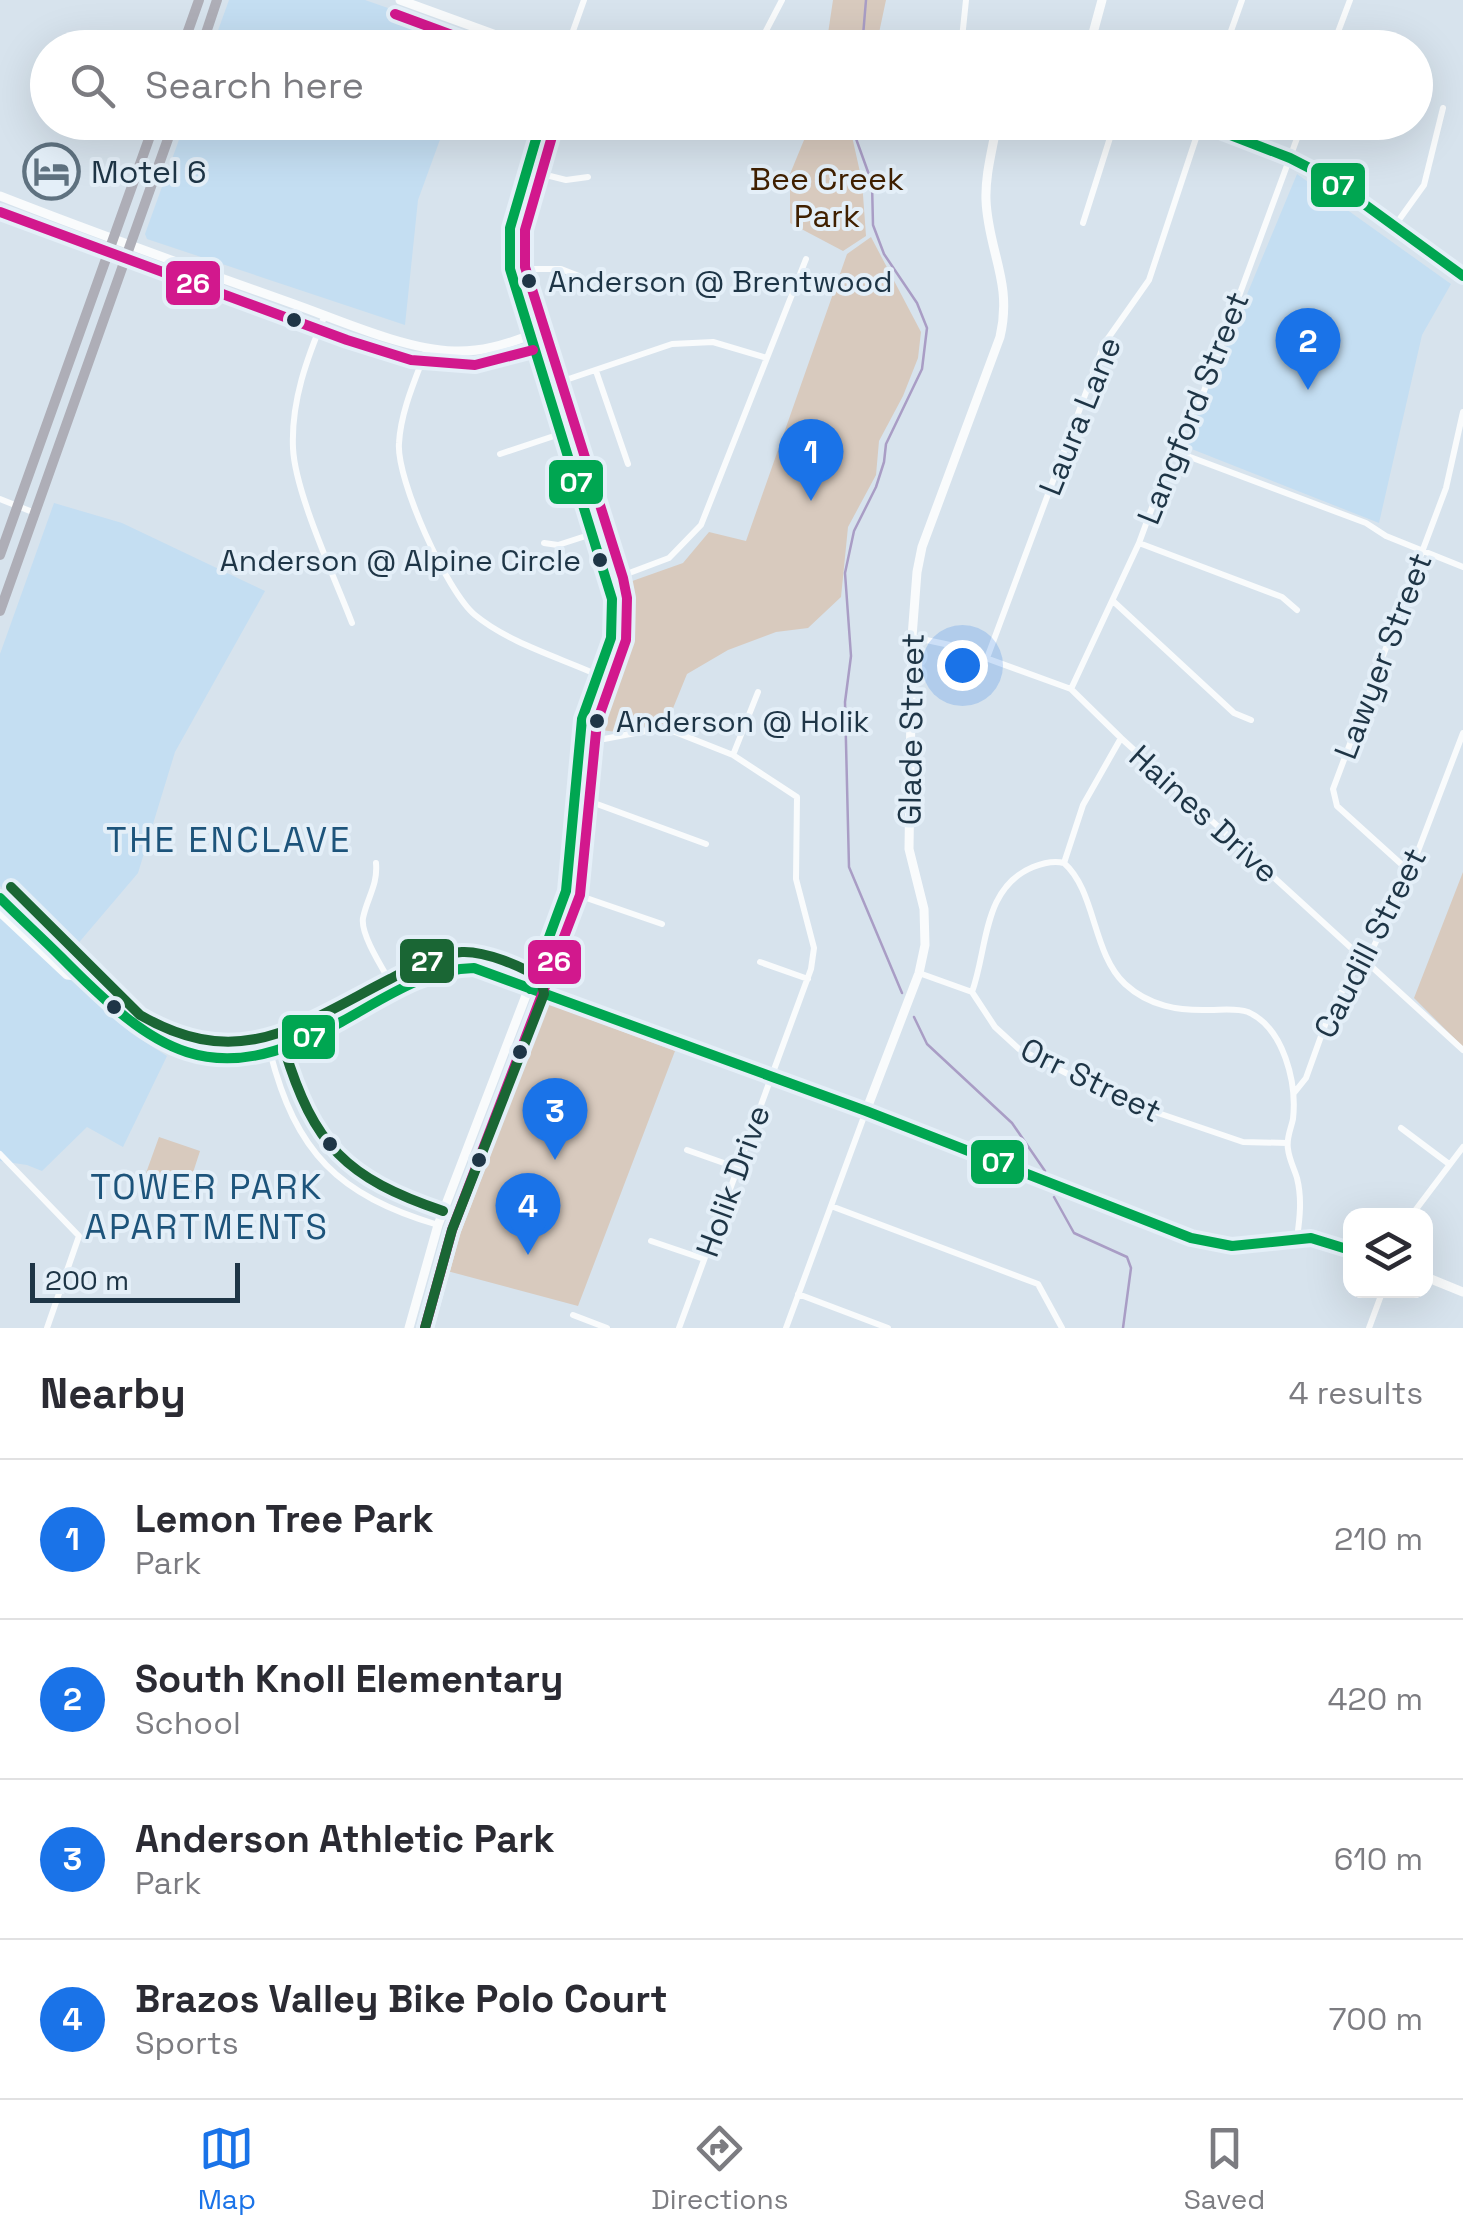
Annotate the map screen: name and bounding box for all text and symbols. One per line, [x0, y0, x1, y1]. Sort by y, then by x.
search box [30, 30, 1433, 140]
icon: search [65, 58, 120, 113]
text: Search here [145, 61, 364, 109]
hotel icon: Motel 6 [22, 142, 82, 202]
place label: Motel 6 [91, 152, 207, 192]
park label: Bee Creek Park [750, 159, 904, 236]
line badge: 07 [1309, 161, 1367, 209]
text: 07 [1321, 167, 1355, 203]
line badge: 26 [164, 259, 222, 307]
place label: Anderson @ Brentwood [548, 262, 893, 301]
text: 26 [176, 265, 210, 301]
marker: Anderson @ Brentwood [519, 271, 539, 291]
street label: Langford Street [1128, 286, 1258, 530]
pin: 2 [1276, 308, 1340, 390]
unlabelled marker [284, 310, 304, 330]
street label: Laura Lane [1030, 331, 1130, 501]
pin: 1 [778, 418, 844, 501]
line badge: 07 [547, 458, 605, 506]
text: 07 [559, 464, 593, 500]
place label: Anderson @ Alpine Circle [220, 541, 581, 580]
street label: Lawyer Street [1325, 547, 1441, 765]
marker: Anderson @ Alpine Circle [590, 550, 610, 570]
street label: Glade Street [889, 632, 933, 826]
your location [937, 640, 988, 691]
place label: Anderson @ Holik [616, 702, 869, 741]
marker: Anderson @ Holik [587, 711, 607, 731]
street label: Haines Drive [1121, 736, 1287, 892]
district label: THE ENCLAVE [106, 818, 352, 862]
street label: Caudill Street [1305, 841, 1435, 1045]
line badge: 27 [398, 937, 456, 985]
line badge: 26 [526, 938, 583, 986]
text: 27 [411, 943, 443, 979]
text: 26 [537, 943, 571, 979]
unlabelled marker [104, 997, 124, 1017]
line badge: 07 [280, 1013, 337, 1061]
text: 07 [292, 1019, 326, 1055]
street label: Orr Street [1014, 1029, 1168, 1131]
unlabelled marker [510, 1042, 530, 1062]
pin: 3 [522, 1078, 588, 1160]
street label: Holik Drive [687, 1100, 779, 1262]
unlabelled marker [320, 1134, 340, 1154]
line badge: 07 [969, 1138, 1026, 1186]
text: 07 [981, 1144, 1015, 1180]
unlabelled marker [469, 1150, 489, 1170]
district label: TOWER PARK APARTMENTS [84, 1165, 330, 1249]
pin: 4 [496, 1172, 560, 1255]
map controls [1343, 1208, 1433, 1298]
button: layers [1343, 1208, 1433, 1298]
scale bar [30, 1258, 240, 1302]
text: 200 m [45, 1262, 129, 1298]
text: Nearby [40, 1367, 186, 1420]
text: 4 results [1288, 1373, 1423, 1413]
text: Lemon Tree Park [135, 1495, 434, 1543]
text: 1 [65, 1519, 80, 1559]
text: 210 m [1334, 1519, 1423, 1559]
text: Park [135, 1543, 202, 1583]
text: South Knoll Elementary [135, 1655, 564, 1703]
text: 2 [63, 1679, 82, 1719]
text: 420 m [1327, 1679, 1423, 1719]
text: School [135, 1703, 241, 1743]
text: Anderson Athletic Park [135, 1815, 555, 1863]
text: 3 [63, 1839, 82, 1879]
text: 610 m [1334, 1839, 1423, 1879]
text: Park [135, 1863, 202, 1903]
text: Brazos Valley Bike Polo Court [135, 1975, 668, 2023]
text: 4 [62, 1999, 83, 2039]
text: 700 m [1328, 1999, 1423, 2039]
text: Sports [135, 2023, 239, 2063]
tab: Map [198, 2121, 256, 2217]
tab: Directions [651, 2121, 788, 2217]
tab: Saved [1184, 2121, 1265, 2217]

